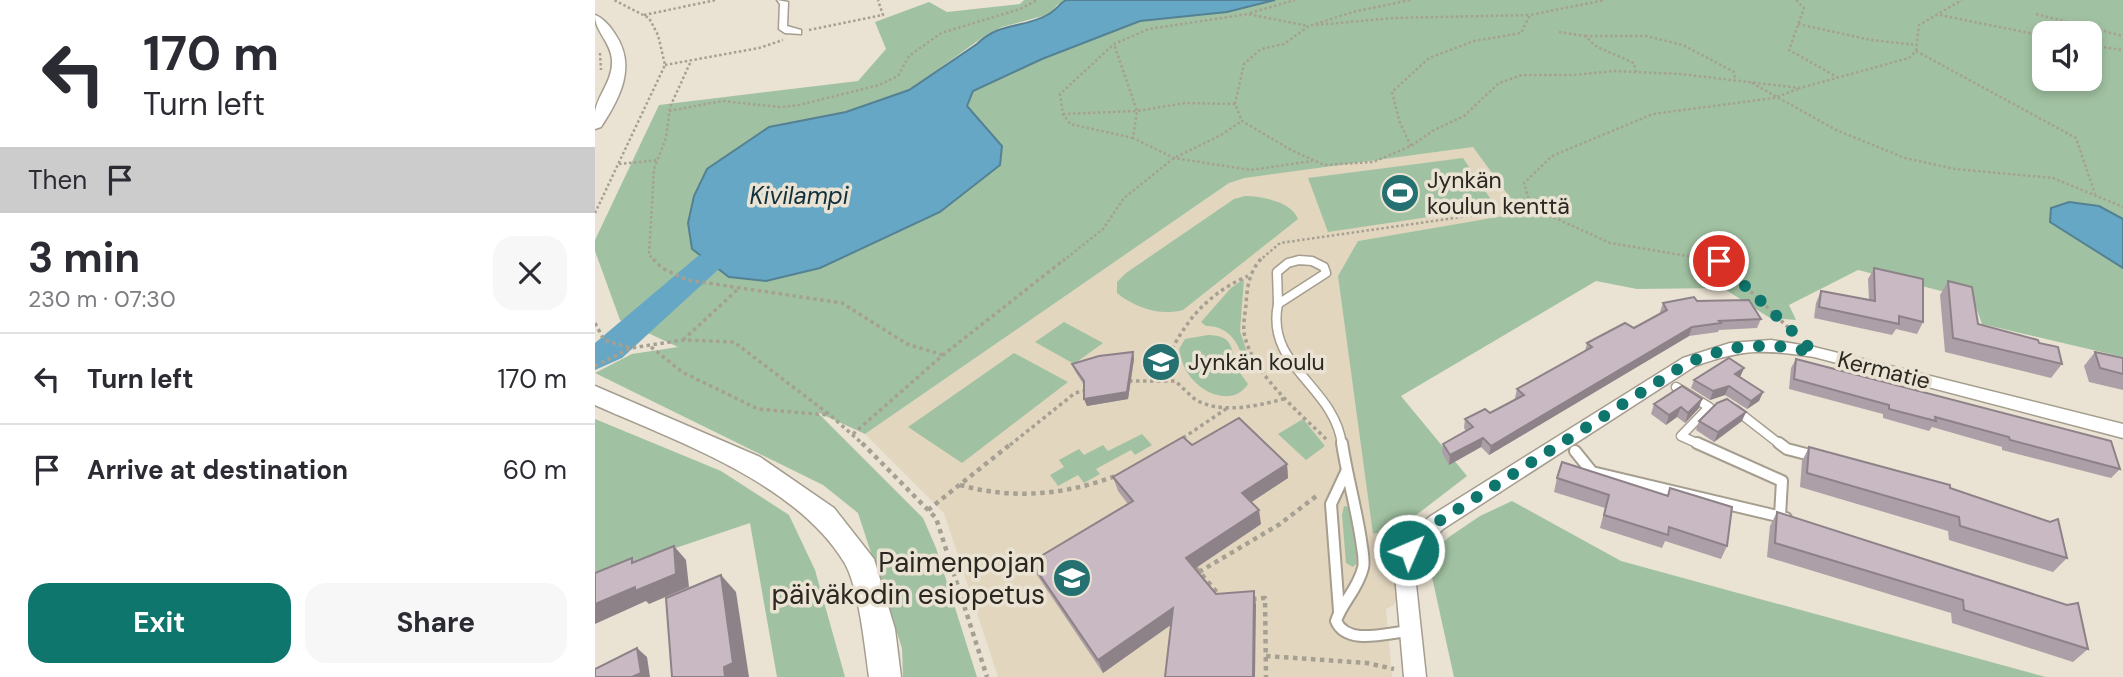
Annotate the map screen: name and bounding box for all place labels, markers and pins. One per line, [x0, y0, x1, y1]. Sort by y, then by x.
place label: Jynkän koulun kenttä [1427, 165, 1570, 221]
sports icon: Jynkän koulun kenttä [1379, 172, 1421, 214]
pin [1689, 231, 1749, 291]
school or university icon: Jynkän koulu [1140, 341, 1182, 383]
place label: Jynkän koulu [1188, 347, 1325, 377]
place label: Paimenpojan päiväkodin esiopetus [771, 544, 1045, 613]
school or university icon: Paimenpojan päiväkodin esiopetus [1051, 557, 1093, 599]

